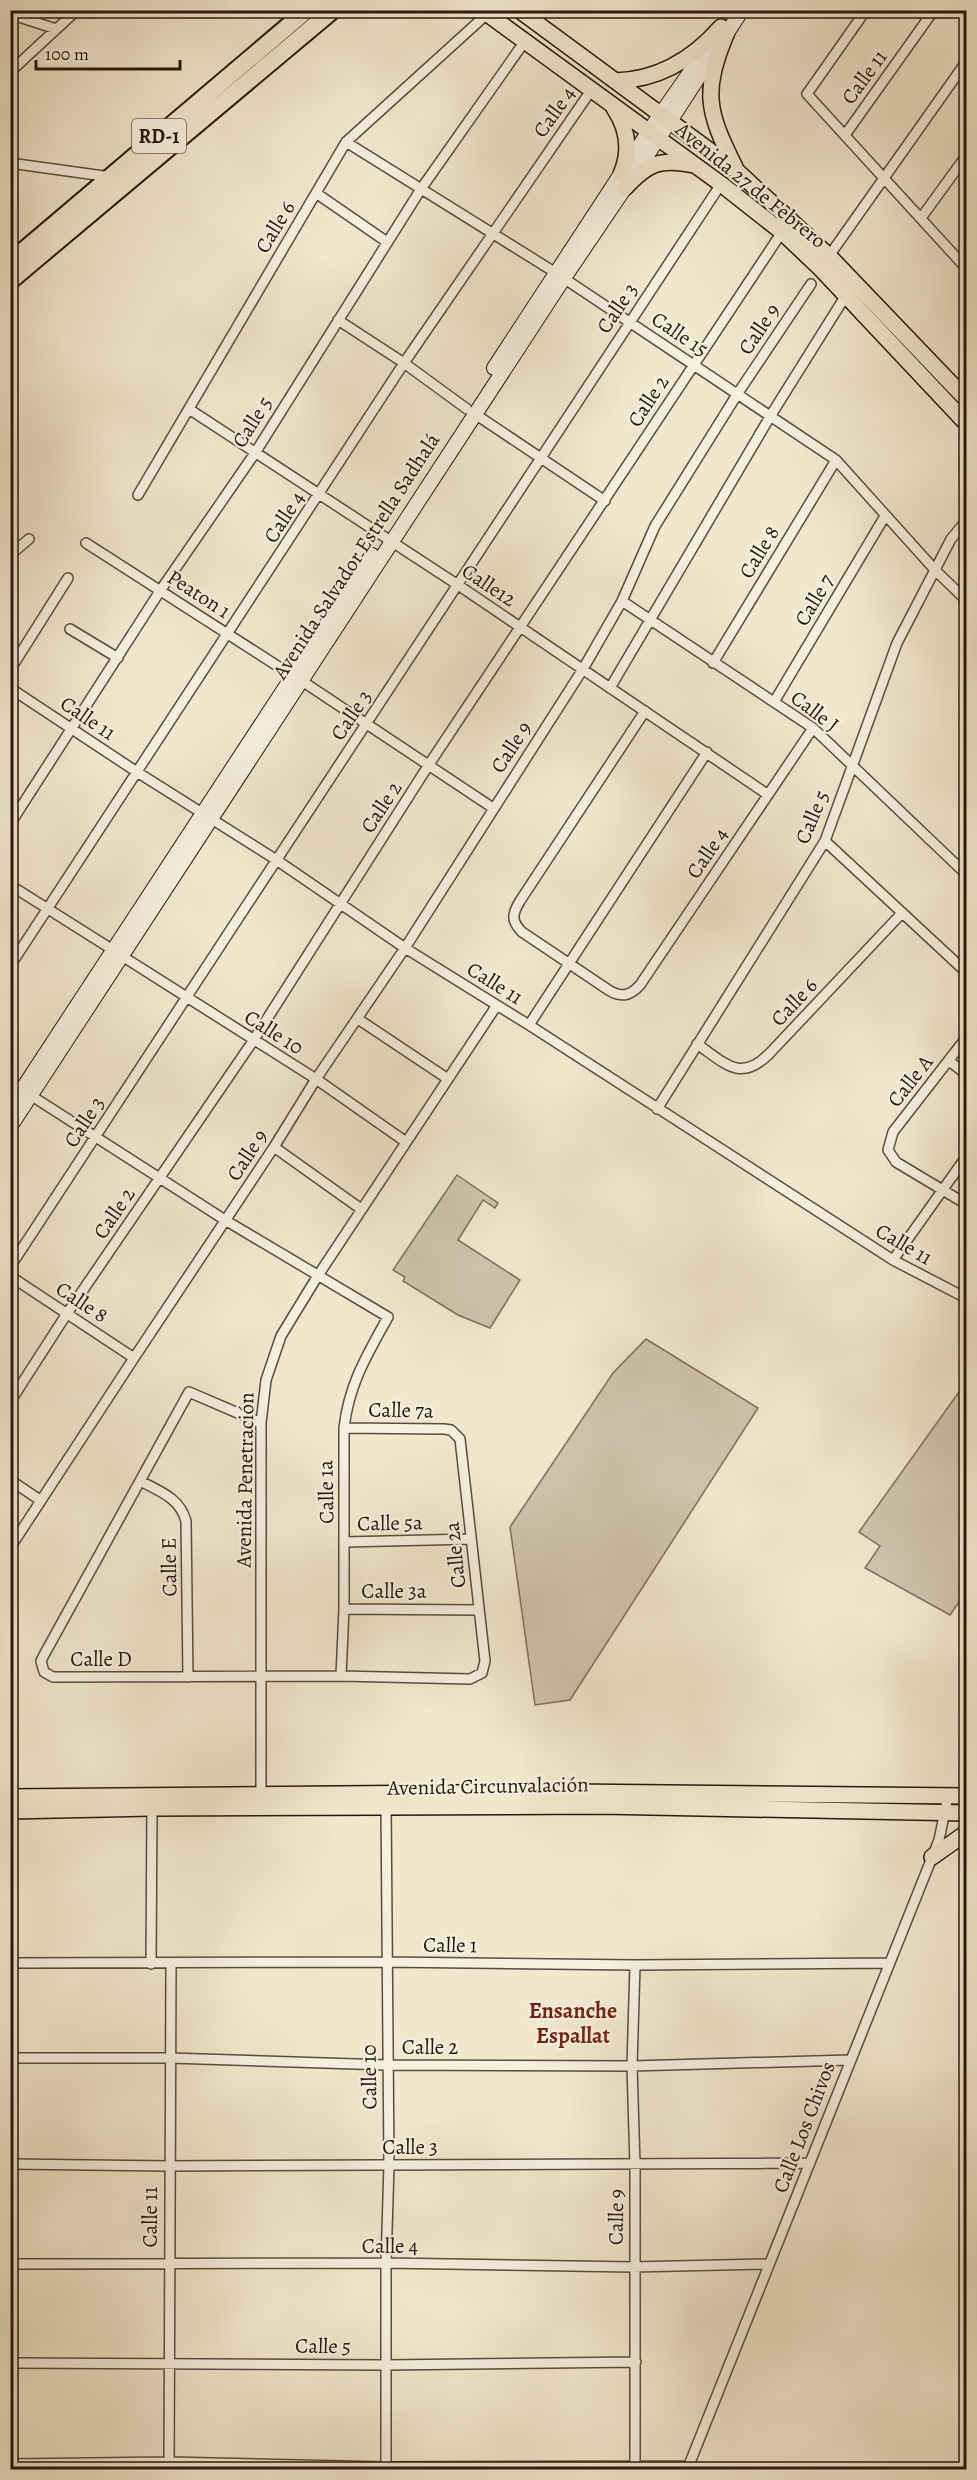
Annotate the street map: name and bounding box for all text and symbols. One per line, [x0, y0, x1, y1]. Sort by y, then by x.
scale bar [36, 33, 180, 71]
text: 100 m [45, 42, 89, 66]
street label: Calle 11 [835, 44, 893, 110]
street label: Calle 4 [526, 81, 582, 143]
street label: Avenida 27 de Febrero [669, 115, 832, 254]
road number: RD-1 [132, 119, 186, 153]
street label: Calle 6 [248, 195, 302, 258]
street label: Calle 3 [590, 277, 644, 339]
street label: Calle 9 [732, 298, 786, 360]
street label: Calle 15 [646, 305, 714, 363]
street label: Calle 2 [621, 370, 675, 432]
street label: Calle 5 [225, 391, 279, 453]
street label: Avenida Salvador Estrella Sadhalá [265, 427, 446, 685]
street label: Calle 4 [257, 486, 311, 548]
street label: Calle 8 [732, 520, 786, 584]
street label: Calle12 [456, 557, 522, 613]
street label: Peaton 1 [162, 563, 236, 625]
street label: Calle 7 [788, 569, 840, 631]
street label: Calle 3 [324, 684, 378, 746]
street label: Calle J [785, 684, 845, 738]
street label: Calle 11 [55, 689, 121, 747]
street label: Calle 9 [484, 716, 538, 778]
street label: Calle 2 [354, 776, 408, 838]
street label: Calle 5 [788, 786, 836, 848]
street label: Calle 4 [680, 822, 734, 884]
street label: Calle 11 [462, 955, 528, 1011]
street label: Calle 6 [765, 972, 824, 1032]
street label: Calle 10 [239, 1003, 309, 1061]
street label: Calle A [881, 1049, 940, 1113]
street label: Calle 3 [57, 1091, 111, 1153]
street label: Calle 9 [220, 1124, 274, 1186]
street label: Calle 2 [87, 1182, 141, 1244]
street label: Calle 11 [871, 1217, 937, 1271]
street label: Calle 8 [50, 1275, 114, 1329]
street label: Avenida Penetración [229, 1392, 261, 1569]
street label: Calle 7a [368, 1395, 434, 1425]
street label: Calle 1a [311, 1460, 341, 1524]
street label: Calle 5a [357, 1508, 423, 1538]
street label: Calle 2a [438, 1520, 472, 1590]
street label: Calle E [154, 1537, 184, 1597]
street label: Calle 3a [361, 1577, 427, 1605]
street label: Calle D [70, 1645, 132, 1673]
street label: Avenida Circunvalación [386, 1770, 589, 1802]
street label: Calle 1 [423, 1931, 477, 1959]
district label: Ensanche Espallat [529, 1996, 617, 2051]
street label: Calle 2 [402, 2033, 458, 2061]
street label: Calle 10 [354, 2044, 384, 2110]
street label: Calle Los Chivos [766, 2057, 842, 2197]
street label: Calle 3 [382, 2133, 438, 2161]
street label: Calle 11 [136, 2186, 164, 2248]
street label: Calle 9 [602, 2189, 630, 2245]
street label: Calle 4 [362, 2232, 418, 2260]
street label: Calle 5 [295, 2332, 351, 2360]

